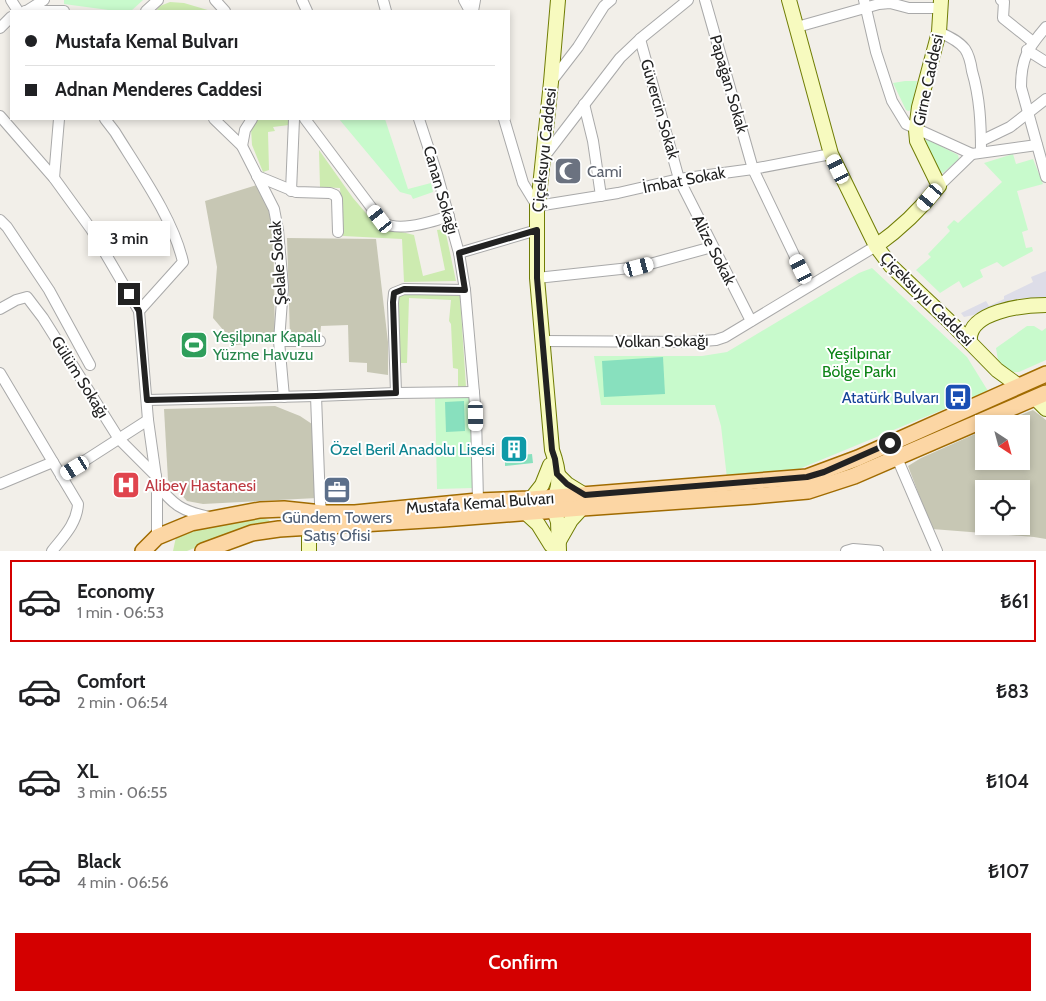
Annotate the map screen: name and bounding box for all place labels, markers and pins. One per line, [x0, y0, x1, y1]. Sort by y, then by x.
mosque icon: Cami [553, 156, 583, 186]
place label: Cami [587, 162, 622, 181]
place label: Yeşilpınar Kapalı Yüzme Havuzu [212, 327, 321, 364]
sports icon: Yeşilpınar Kapalı Yüzme Havuzu [179, 330, 209, 360]
bus stop icon: Atatürk Bulvarı [943, 382, 973, 412]
place label: Atatürk Bulvarı [842, 388, 939, 407]
building icon: Özel Beril Anadolu Lisesi [499, 434, 529, 464]
place label: Özel Beril Anadolu Lisesi [330, 440, 495, 459]
hospital icon: Alibey Hastanesi [111, 470, 141, 500]
office icon: Gündem Towers Satış Ofisi [322, 475, 352, 505]
place label: Alibey Hastanesi [145, 476, 256, 495]
place label: Gündem Towers Satış Ofisi [282, 508, 392, 545]

